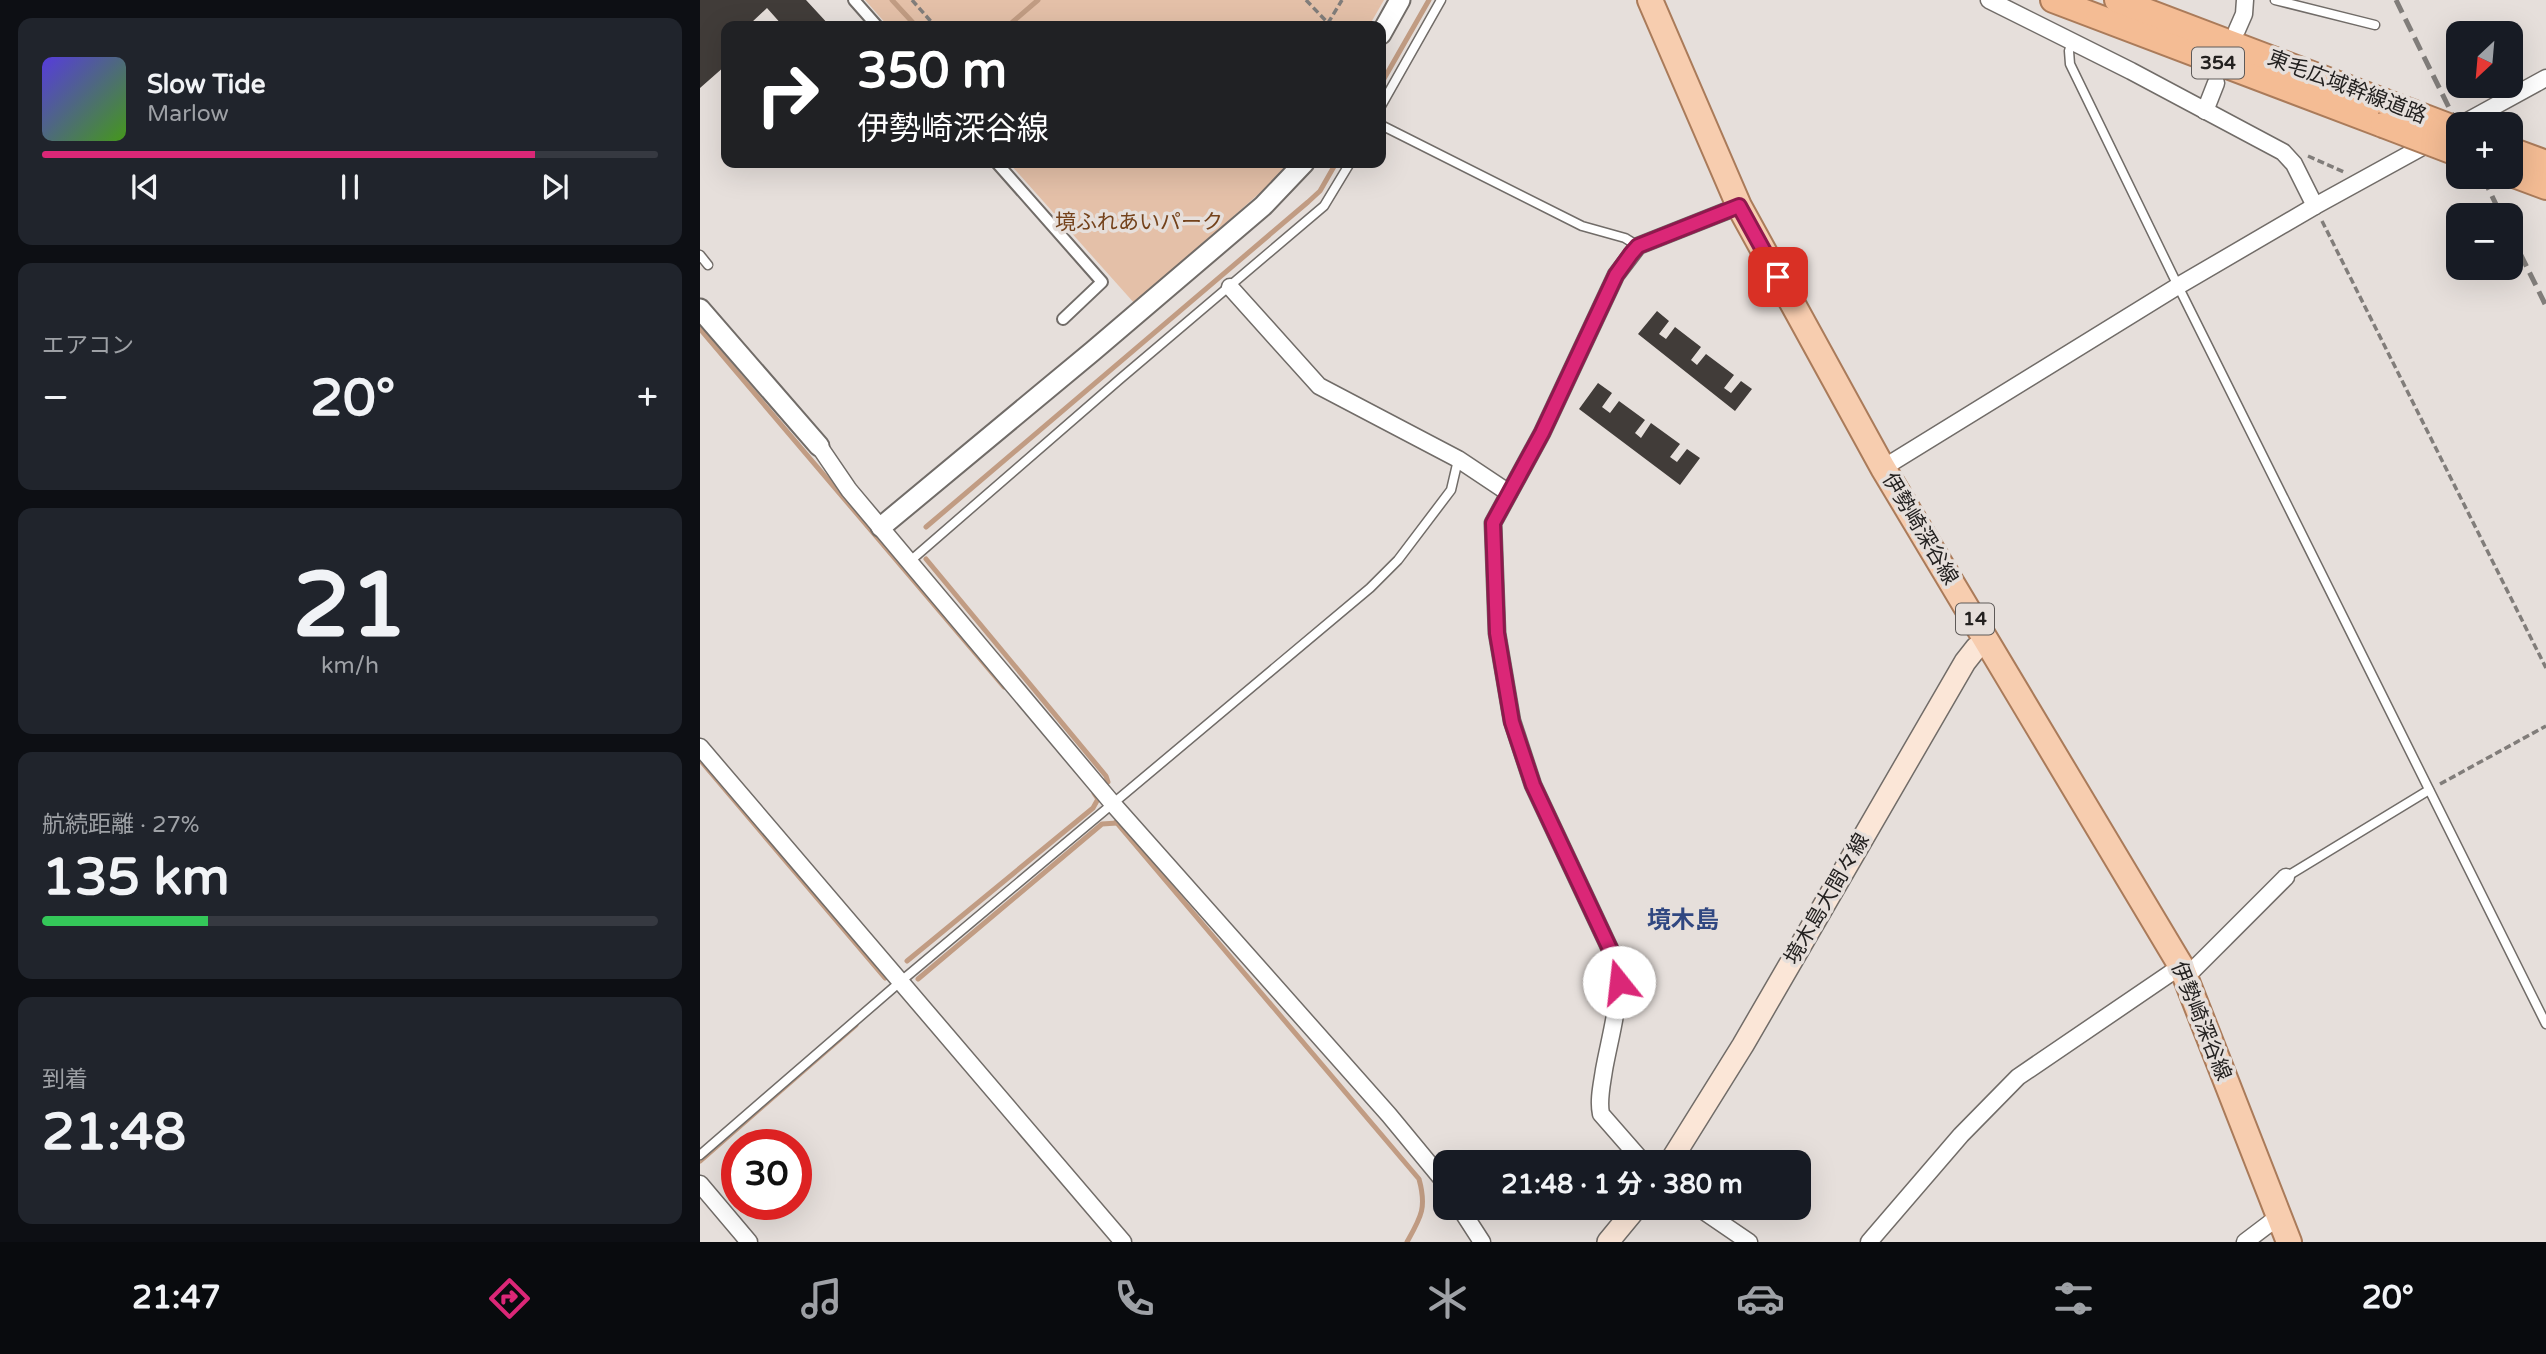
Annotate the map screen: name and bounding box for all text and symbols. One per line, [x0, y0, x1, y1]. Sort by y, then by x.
north arrow [2446, 21, 2524, 98]
map controls [2446, 21, 2523, 280]
text: 350 m [857, 42, 1007, 101]
street label: 東毛広域幹線道路 [2264, 45, 2430, 129]
road number: 354 [2192, 48, 2244, 78]
icon: right [742, 49, 833, 140]
text: Slow Tide [147, 69, 265, 100]
text: Marlow [147, 100, 229, 128]
text: 伊勢崎深谷線 [857, 110, 1049, 148]
button: + [2446, 112, 2523, 189]
icon: previous [126, 168, 164, 206]
icon: pause [331, 168, 369, 206]
icon: next [536, 168, 574, 206]
button: − [2446, 203, 2523, 280]
park label: 境ふれあいパーク [1055, 210, 1223, 235]
pin [1748, 247, 1808, 307]
icon: arrive [1759, 258, 1797, 296]
text: エアコン [42, 332, 134, 360]
text: 20° [310, 367, 395, 430]
text: − [42, 375, 69, 421]
text: + [637, 375, 658, 421]
street label: 伊勢崎深谷線 [1877, 469, 1963, 589]
text: 21 [293, 551, 407, 661]
road number: 14 [1956, 604, 1994, 634]
text: km/h [321, 652, 379, 680]
text: 航続距離 · 27% [42, 811, 200, 839]
street label: 境木島大間々線 [1779, 829, 1875, 969]
text: 135 km [42, 846, 230, 909]
district label: 境木島 [1647, 906, 1719, 935]
position arrow [1582, 945, 1656, 1019]
street label: 伊勢崎深谷線 [2166, 958, 2236, 1084]
text: 到着 [42, 1066, 88, 1094]
text: 21:48 [42, 1101, 186, 1164]
speed limit sign: 30 [721, 1129, 812, 1220]
text: 21:48 · 1 分 · 380 m [1501, 1169, 1743, 1200]
icon: directions [485, 1274, 534, 1323]
icon: music [797, 1274, 846, 1323]
icon: phone [1110, 1274, 1159, 1323]
icon: climate [1423, 1274, 1472, 1323]
icon: car [1736, 1274, 1785, 1323]
icon: filters [2049, 1274, 2098, 1323]
text: 21:47 [132, 1279, 221, 1317]
text: 20° [2362, 1279, 2414, 1317]

